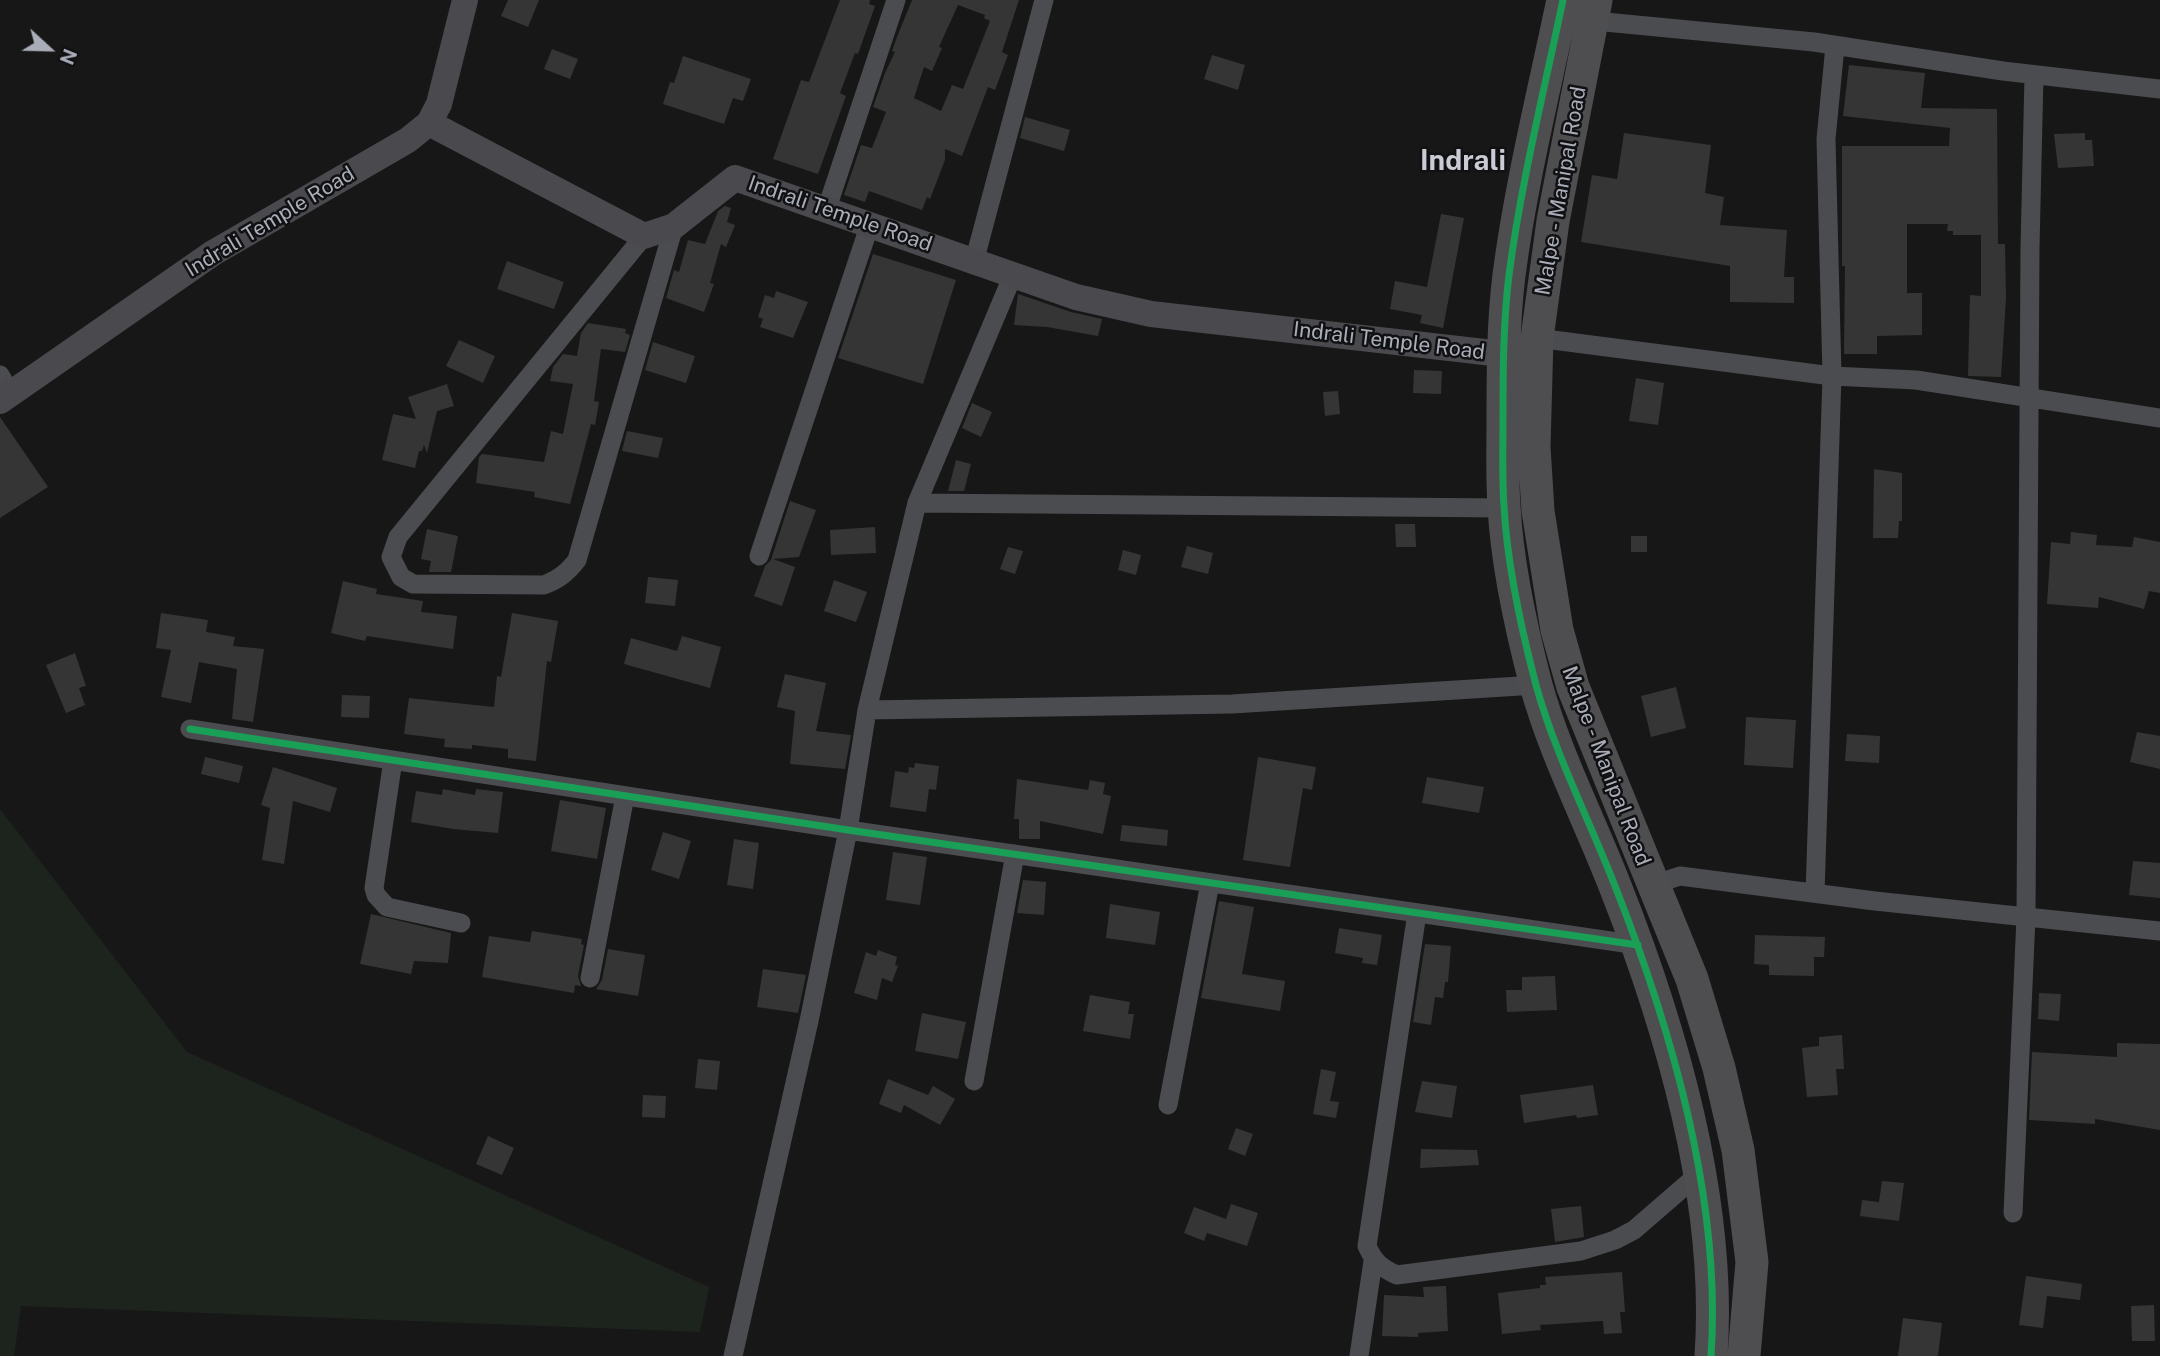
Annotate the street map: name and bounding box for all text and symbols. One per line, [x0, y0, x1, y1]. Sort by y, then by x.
north arrow [14, 14, 84, 84]
text: N [55, 46, 81, 68]
street label: Malpe - Manipal Road [1530, 85, 1592, 297]
district label: Indrali [1420, 144, 1506, 178]
street label: Indrali Temple Road [181, 162, 359, 282]
street label: Indrali Temple Road [745, 171, 935, 257]
street label: Indrali Temple Road [1292, 317, 1486, 365]
street label: Malpe - Manipal Road [1556, 663, 1656, 869]

